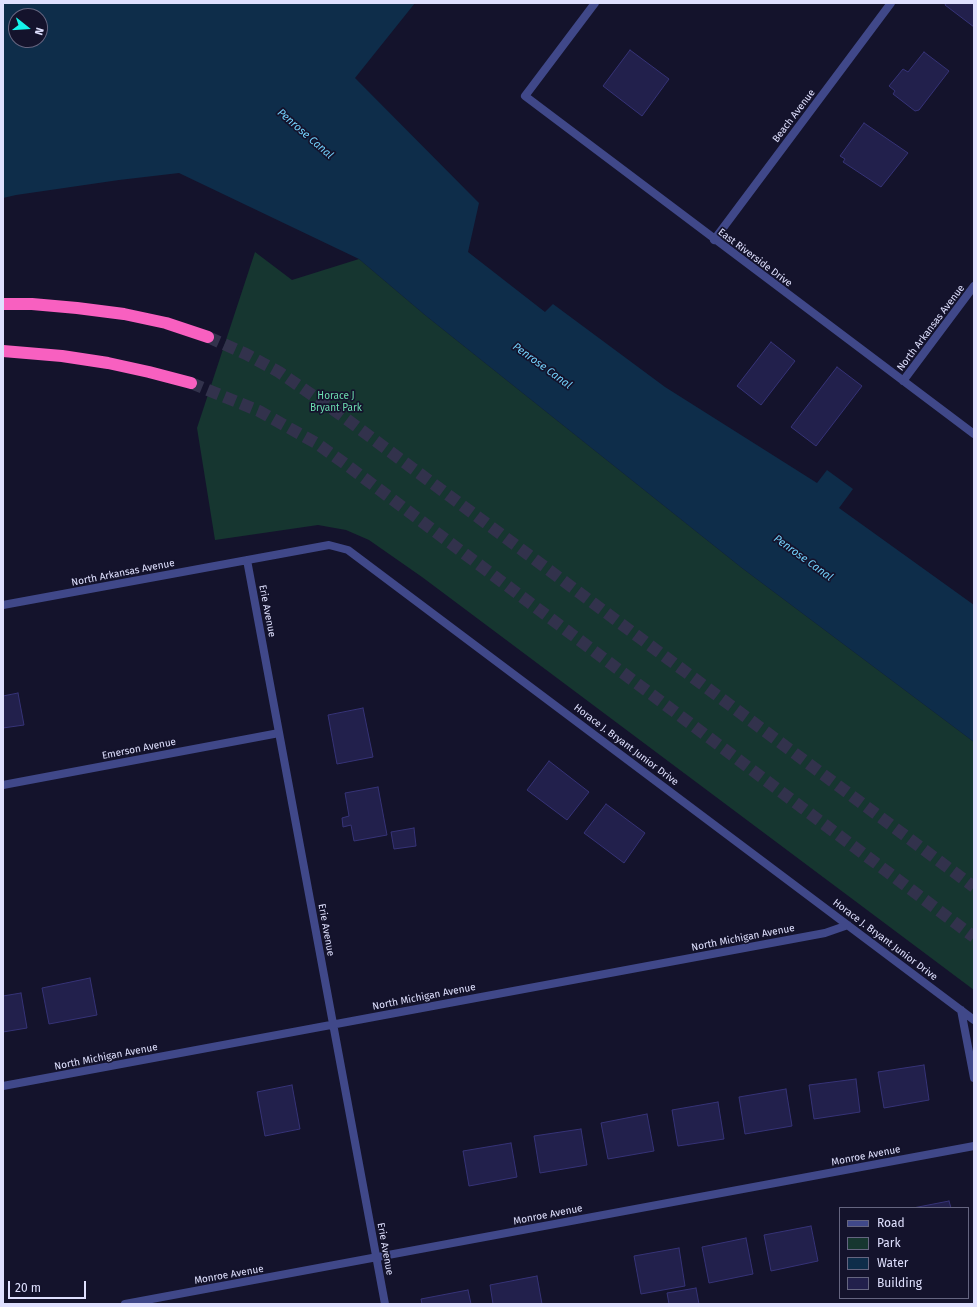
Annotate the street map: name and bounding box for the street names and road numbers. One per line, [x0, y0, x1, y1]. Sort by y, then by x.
street label: Beach Avenue [770, 87, 818, 145]
street label: East Riverside Drive [716, 226, 794, 290]
street label: North Arkansas Avenue [895, 282, 967, 374]
street label: North Arkansas Avenue [70, 557, 176, 589]
street label: Erie Avenue [256, 584, 278, 638]
street label: Horace J. Bryant Junior Drive [571, 702, 681, 788]
street label: Emerson Avenue [101, 736, 177, 762]
street label: Horace J. Bryant Junior Drive [830, 897, 940, 983]
street label: Erie Avenue [315, 903, 337, 957]
street label: North Michigan Avenue [690, 922, 796, 954]
street label: North Michigan Avenue [371, 981, 477, 1013]
street label: North Michigan Avenue [53, 1041, 159, 1073]
street label: Monroe Avenue [830, 1143, 902, 1169]
street label: Monroe Avenue [512, 1202, 584, 1228]
street label: Erie Avenue [374, 1222, 396, 1276]
street label: Monroe Avenue [193, 1263, 265, 1287]

